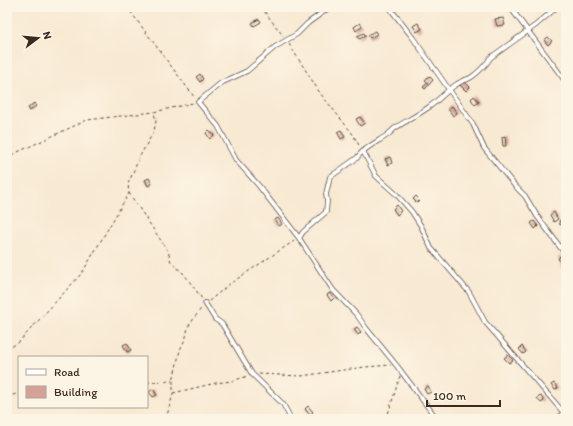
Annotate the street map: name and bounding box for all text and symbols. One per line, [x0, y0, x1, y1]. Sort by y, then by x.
north arrow [18, 18, 58, 58]
text: N [40, 30, 54, 41]
legend [18, 356, 148, 408]
text: Road [54, 365, 80, 379]
scale bar [427, 382, 500, 408]
text: Building [54, 385, 98, 399]
text: 100 m [433, 389, 466, 403]

